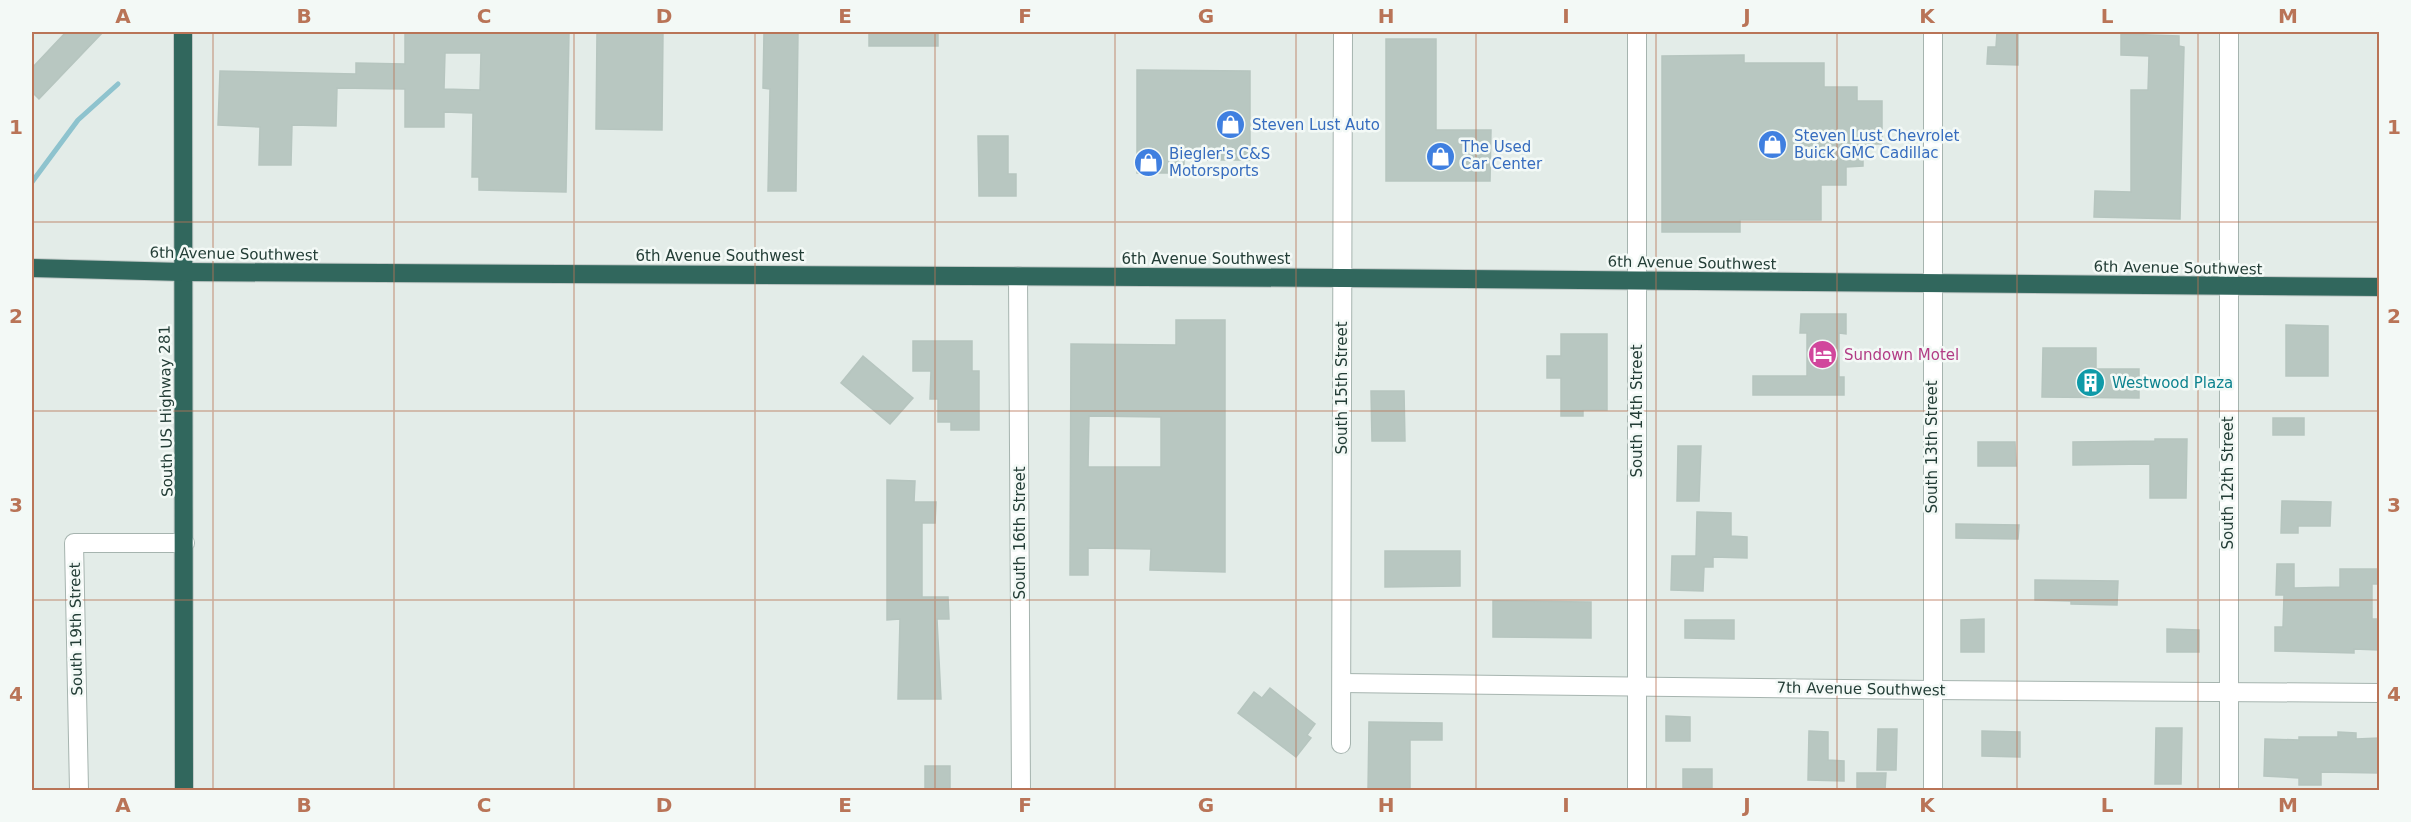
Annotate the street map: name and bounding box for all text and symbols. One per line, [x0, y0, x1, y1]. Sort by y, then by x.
text: A [115, 4, 131, 28]
text: B [296, 4, 312, 28]
text: C [477, 4, 491, 28]
text: D [656, 4, 672, 28]
text: E [838, 4, 852, 28]
text: F [1018, 4, 1032, 28]
text: G [1198, 4, 1214, 28]
text: H [1378, 4, 1394, 28]
text: I [1562, 4, 1570, 28]
text: J [1741, 4, 1751, 28]
text: K [1919, 4, 1936, 28]
text: L [2101, 4, 2114, 28]
text: M [2278, 4, 2298, 28]
shop icon: Steven Lust Auto [1215, 109, 1247, 141]
text: 1 [9, 115, 23, 139]
text: 1 [2387, 115, 2401, 139]
place label: Steven Lust Auto [1252, 116, 1380, 134]
place label: Steven Lust Chevrolet Buick GMC Cadillac [1794, 127, 1960, 162]
shop icon: Steven Lust Chevrolet Buick GMC Cadillac [1757, 129, 1789, 161]
place label: The Used Car Center [1460, 138, 1543, 173]
shop icon: The Used Car Center [1424, 140, 1456, 172]
place label: Biegler's C&S Motorsports [1169, 145, 1270, 180]
shop icon: Biegler's C&S Motorsports [1132, 147, 1164, 179]
street label: 6th Avenue Southwest [149, 244, 319, 264]
street label: 6th Avenue Southwest [636, 247, 805, 265]
street label: 6th Avenue Southwest [1122, 250, 1291, 268]
street label: 6th Avenue Southwest [1607, 253, 1777, 273]
street label: 6th Avenue Southwest [2093, 258, 2263, 278]
text: 2 [9, 304, 23, 328]
text: 2 [2387, 304, 2401, 328]
street label: South 15th Street [1333, 321, 1351, 455]
street label: South US Highway 281 [156, 325, 176, 497]
hotel icon: Sundown Motel [1807, 339, 1839, 371]
street label: South 14th Street [1628, 344, 1646, 478]
place label: Sundown Motel [1844, 346, 1959, 364]
building icon: Westwood Plaza [2075, 367, 2107, 399]
place label: Westwood Plaza [2112, 374, 2233, 392]
street label: South 13th Street [1923, 380, 1941, 514]
street label: South 12th Street [2219, 416, 2237, 550]
street label: South 16th Street [1011, 466, 1029, 600]
text: 3 [9, 493, 23, 517]
text: 3 [2387, 493, 2401, 517]
street label: South 19th Street [66, 562, 86, 696]
street label: 7th Avenue Southwest [1776, 679, 1946, 699]
text: 4 [9, 682, 23, 706]
text: 4 [2387, 682, 2401, 706]
text: A [115, 793, 131, 817]
text: B [296, 793, 312, 817]
text: C [477, 793, 491, 817]
text: D [656, 793, 672, 817]
text: E [838, 793, 852, 817]
text: F [1018, 793, 1032, 817]
text: G [1198, 793, 1214, 817]
text: H [1378, 793, 1394, 817]
text: I [1562, 793, 1570, 817]
text: J [1741, 793, 1751, 817]
text: K [1919, 793, 1936, 817]
text: L [2101, 793, 2114, 817]
text: M [2278, 793, 2298, 817]

